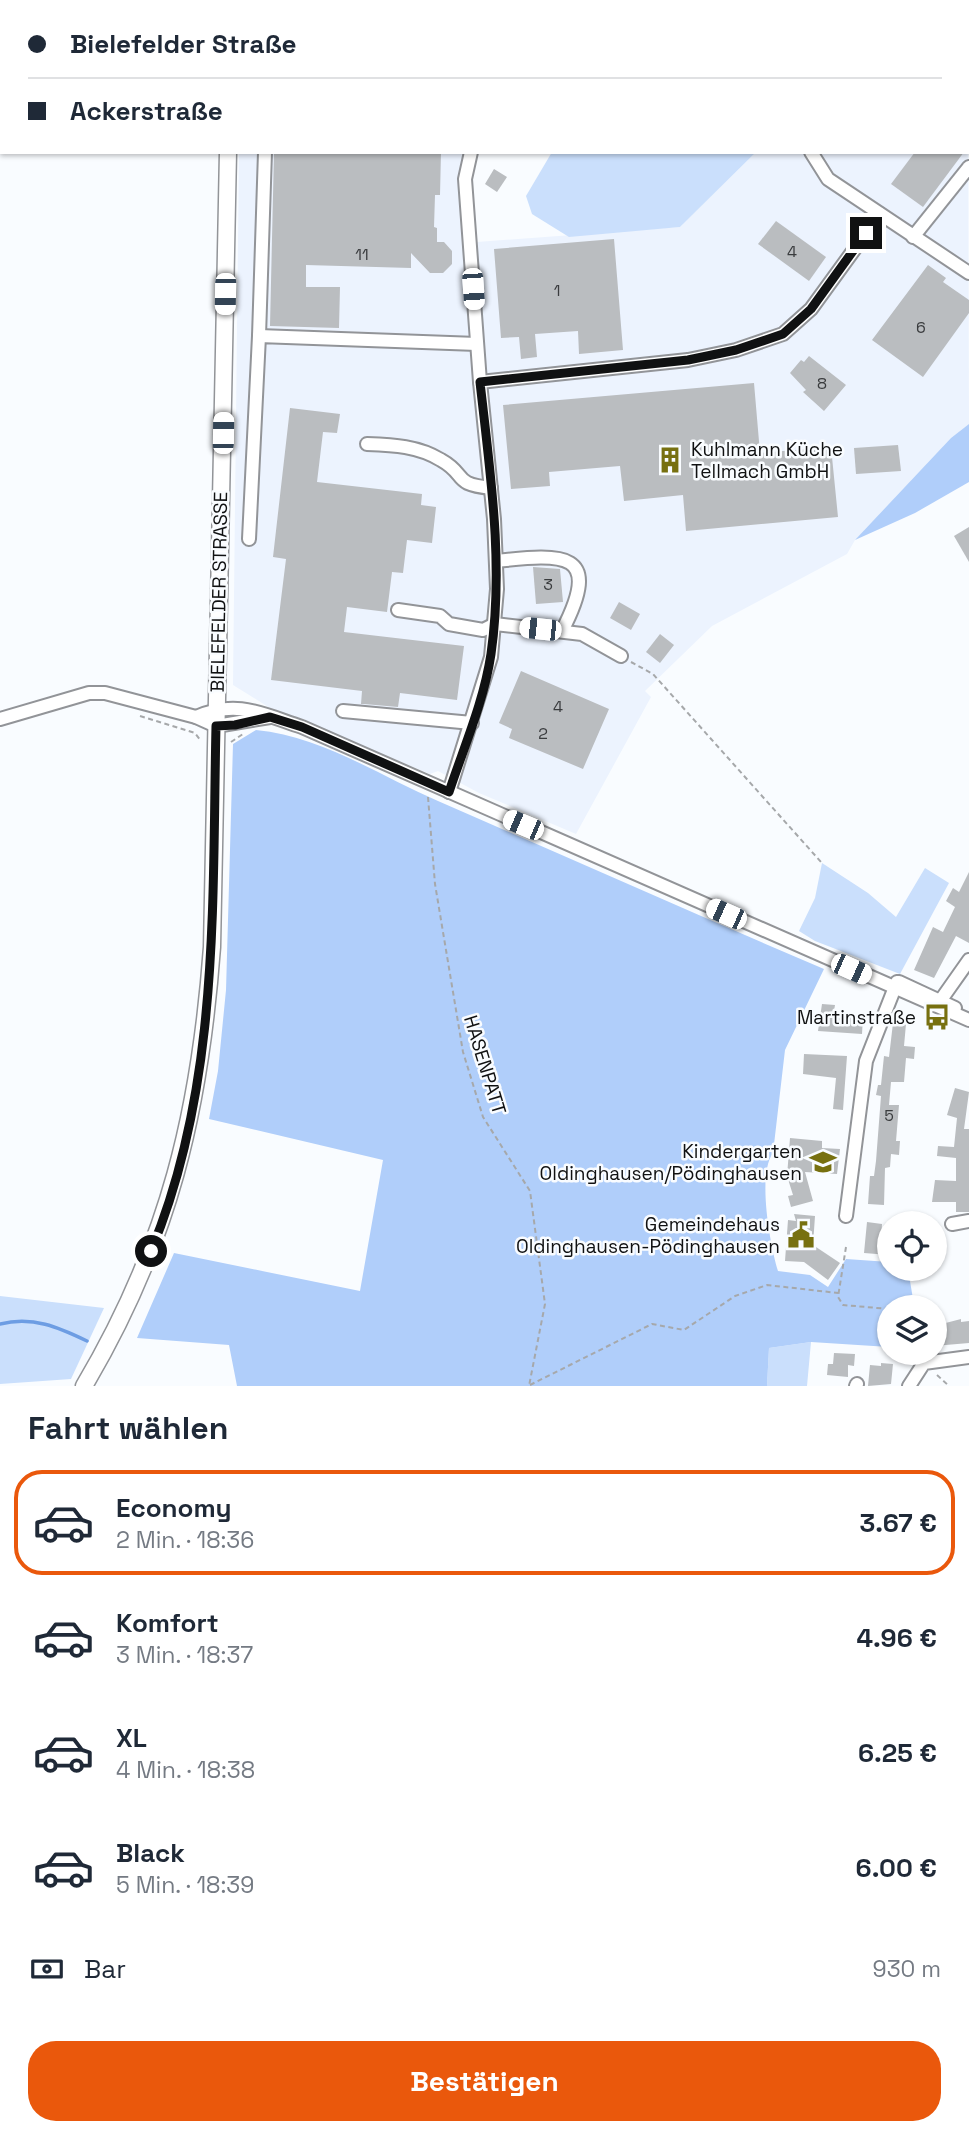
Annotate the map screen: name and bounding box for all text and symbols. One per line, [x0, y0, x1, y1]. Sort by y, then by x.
text: Bielefelder Straße [70, 27, 297, 61]
text: Ackerstraße [70, 94, 223, 128]
route end [850, 217, 882, 249]
house number: 4 [787, 241, 797, 262]
house number: 11 [355, 244, 369, 265]
car [462, 267, 485, 311]
car [215, 273, 236, 315]
house number: 1 [554, 280, 560, 301]
house number: 6 [916, 317, 926, 338]
house number: 8 [817, 373, 827, 394]
car [213, 412, 234, 454]
place label: Kuhlmann Küche Tellmach GmbH [691, 437, 843, 484]
building icon: Kuhlmann Küche Tellmach GmbH [655, 445, 685, 475]
street label: BIELEFELDER STRASSE [205, 491, 233, 693]
house number: 3 [543, 574, 553, 595]
car [519, 616, 562, 642]
house number: 4 [553, 696, 563, 717]
house number: 2 [538, 723, 548, 744]
car [500, 807, 547, 843]
car [703, 896, 750, 932]
car [828, 951, 875, 987]
bus stop icon: Martinstraße [922, 1002, 952, 1032]
place label: Martinstraße [797, 1005, 916, 1030]
street label: HASENPATT [458, 1012, 512, 1118]
house number: 5 [884, 1105, 894, 1126]
place label: Kindergarten Oldinghausen/Pödinghausen [540, 1139, 802, 1186]
school or university icon: Kindergarten Oldinghausen/Pödinghausen [808, 1147, 838, 1177]
map controls [877, 1211, 947, 1365]
button: locate [877, 1211, 947, 1281]
place label: Gemeindehaus Oldinghausen-Pödinghausen [516, 1212, 780, 1259]
public building icon: Gemeindehaus Oldinghausen-Pödinghausen [786, 1220, 816, 1250]
route start [135, 1235, 167, 1267]
button: layers [877, 1295, 947, 1365]
text: Fahrt wählen [28, 1408, 228, 1448]
icon: car [32, 1491, 95, 1554]
text: Economy [116, 1491, 232, 1525]
text: 3.67 € [859, 1506, 937, 1540]
text: 2 Min. · 18:36 [116, 1525, 254, 1555]
icon: car [32, 1606, 95, 1669]
text: Komfort [116, 1606, 219, 1640]
text: 4.96 € [856, 1621, 937, 1655]
text: 3 Min. · 18:37 [116, 1640, 253, 1670]
icon: car [32, 1721, 95, 1784]
text: XL [116, 1721, 147, 1755]
text: 6.25 € [858, 1736, 937, 1770]
text: 4 Min. · 18:38 [116, 1755, 255, 1785]
icon: car [32, 1836, 95, 1899]
text: Black [116, 1836, 185, 1870]
text: 6.00 € [856, 1851, 937, 1885]
text: 5 Min. · 18:39 [116, 1870, 254, 1900]
icon: cash [28, 1950, 66, 1988]
text: Bar [84, 1952, 126, 1986]
text: 930 m [873, 1954, 941, 1984]
button: Bestätigen [28, 2041, 941, 2121]

